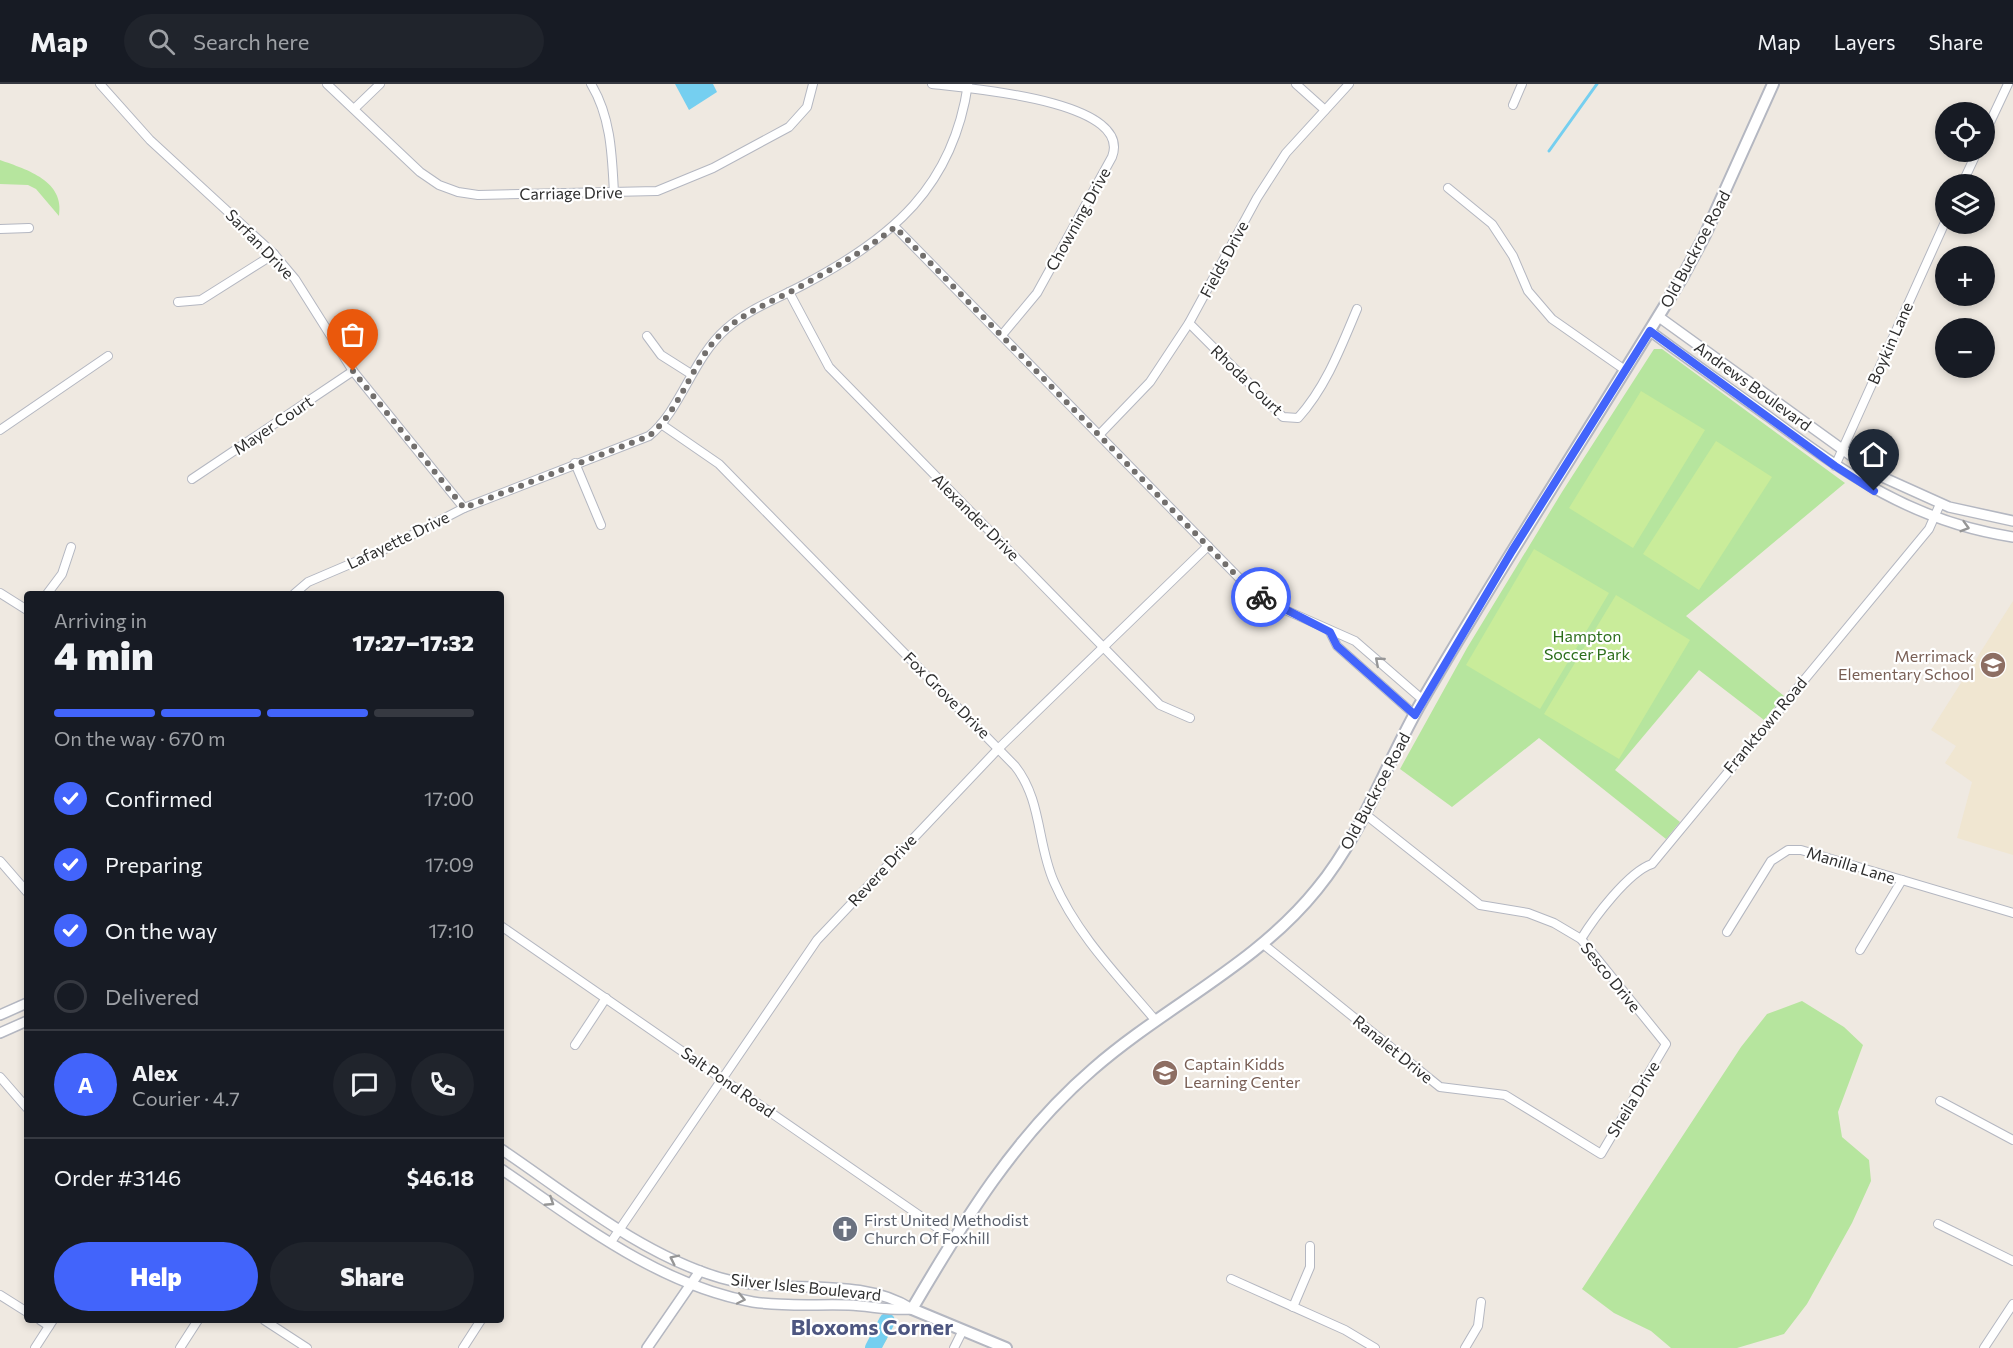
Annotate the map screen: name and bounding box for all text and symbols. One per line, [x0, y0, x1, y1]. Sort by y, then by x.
search box [124, 14, 544, 68]
text: Map [30, 24, 88, 58]
icon: search [145, 25, 178, 58]
text: Search here [193, 28, 309, 55]
text: Map [1757, 29, 1801, 54]
text: Layers [1834, 29, 1896, 54]
text: Share [1929, 29, 1983, 54]
map controls [1935, 102, 1995, 378]
button: locate [1935, 102, 1995, 162]
street label: Chowning Drive [1041, 164, 1114, 274]
button: layers [1935, 174, 1995, 234]
street label: Carriage Drive [519, 182, 623, 203]
street label: Old Buckroe Road [1656, 187, 1733, 311]
street label: Sarfan Drive [222, 205, 298, 282]
street label: Fields Drive [1195, 217, 1252, 300]
button: + [1935, 246, 1995, 306]
street label: Boykin Lane [1863, 299, 1916, 387]
pin [327, 309, 378, 371]
icon: bag [336, 318, 369, 351]
button: − [1935, 318, 1995, 378]
street label: Andrews Boulevard [1691, 337, 1815, 434]
street label: Rhoda Court [1207, 341, 1288, 419]
street label: Mayer Court [229, 391, 316, 458]
pin [1848, 429, 1899, 491]
icon: home [1857, 438, 1890, 471]
street label: Alexander Drive [929, 469, 1024, 564]
street label: Lafayette Drive [344, 507, 452, 572]
one-way arrow [1959, 520, 1970, 532]
courier [1231, 567, 1291, 627]
icon: bike [1245, 581, 1278, 614]
text: Arriving in [54, 608, 147, 632]
park label: Hampton Soccer Park [1544, 626, 1630, 663]
text: 17:27–17:32 [352, 629, 474, 656]
text: 4 min [54, 630, 154, 678]
place label: Merrimack Elementary School [1838, 646, 1974, 683]
street label: Fox Grove Drive [900, 647, 995, 742]
school or university icon: Merrimack Elementary School [1978, 650, 2008, 680]
one-way arrow [1375, 658, 1386, 669]
street label: Franktown Road [1719, 673, 1810, 777]
text: On the way · 670 m [54, 726, 225, 750]
street label: Old Buckroe Road [1336, 729, 1413, 853]
icon: check [54, 782, 87, 815]
text: Confirmed [105, 785, 212, 812]
text: 17:00 [424, 786, 474, 810]
street label: Revere Drive [844, 830, 920, 909]
street label: Manilla Lane [1805, 842, 1898, 887]
icon: check [54, 848, 87, 881]
text: Preparing [105, 851, 202, 878]
text: 17:09 [425, 852, 474, 876]
icon: check [54, 914, 87, 947]
text: On the way [105, 917, 217, 944]
text: 17:10 [429, 918, 474, 942]
street label: Sesco Drive [1577, 938, 1645, 1015]
text: Delivered [105, 983, 199, 1010]
street label: Ranalet Drive [1350, 1011, 1437, 1087]
street label: Salt Pond Road [678, 1042, 779, 1121]
button: chat [333, 1053, 396, 1116]
button: phone [411, 1053, 474, 1116]
place label: Captain Kidds Learning Center [1184, 1054, 1301, 1091]
street label: Sheila Drive [1602, 1057, 1663, 1140]
school or university icon: Captain Kidds Learning Center [1150, 1058, 1180, 1088]
text: Alex [132, 1059, 178, 1086]
text: A [78, 1071, 93, 1098]
text: Courier · 4.7 [132, 1086, 240, 1110]
text: Order #3146 [54, 1164, 181, 1191]
text: $46.18 [407, 1164, 474, 1191]
one-way arrow [543, 1195, 554, 1206]
place label: First United Methodist Church Of Foxhill [864, 1210, 1029, 1247]
church icon: First United Methodist Church Of Foxhill [830, 1214, 860, 1244]
button: Help [54, 1242, 258, 1311]
button: Share [270, 1242, 474, 1311]
one-way arrow [669, 1255, 680, 1267]
street label: Silver Isles Boulevard [730, 1269, 882, 1304]
one-way arrow [735, 1292, 745, 1305]
district label: Bloxoms Corner [791, 1313, 953, 1340]

